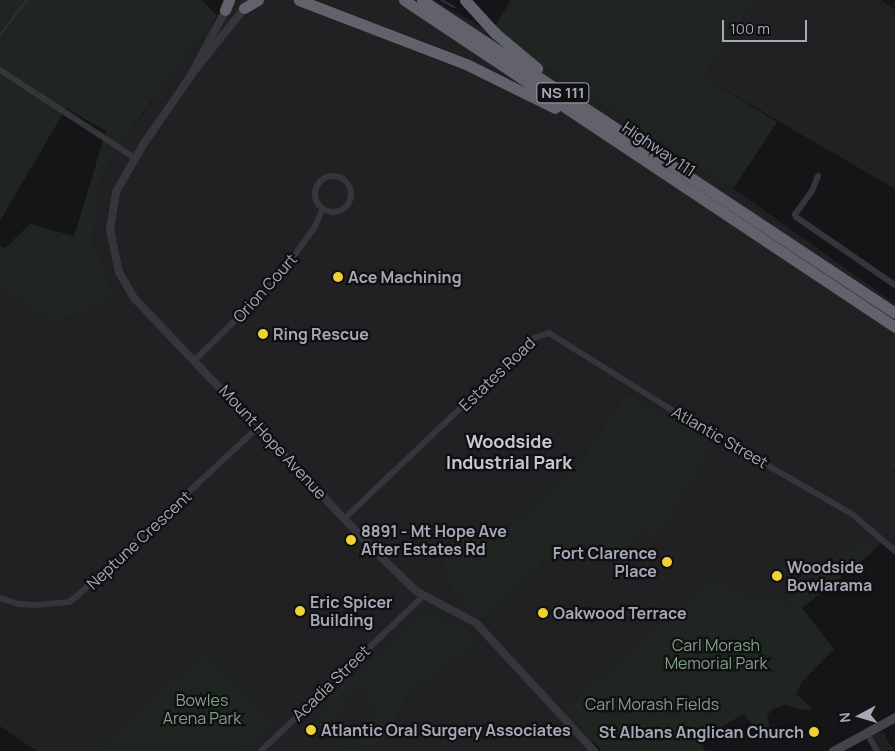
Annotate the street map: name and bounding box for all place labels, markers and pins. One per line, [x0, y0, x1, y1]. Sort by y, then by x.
place label: Ace Machining [348, 267, 461, 287]
marker: Ace Machining [332, 271, 344, 283]
place label: Ring Rescue [273, 324, 369, 344]
marker: Ring Rescue [257, 328, 269, 340]
place label: 8891 - Mt Hope Ave After Estates Rd [361, 521, 507, 559]
marker: 8891 - Mt Hope Ave After Estates Rd [345, 534, 357, 546]
place label: Fort Clarence Place [553, 543, 657, 581]
marker: Fort Clarence Place [661, 556, 673, 568]
place label: Woodside Bowlarama [787, 557, 872, 595]
marker: Woodside Bowlarama [771, 570, 783, 582]
place label: Eric Spicer Building [310, 592, 392, 630]
place label: Oakwood Terrace [553, 603, 687, 623]
marker: Eric Spicer Building [294, 605, 306, 617]
marker: Oakwood Terrace [537, 607, 549, 619]
place label: Atlantic Oral Surgery Associates [321, 720, 571, 740]
place label: St Albans Anglican Church [599, 722, 804, 742]
marker: Atlantic Oral Surgery Associates [305, 724, 317, 736]
marker: St Albans Anglican Church [808, 726, 820, 738]

